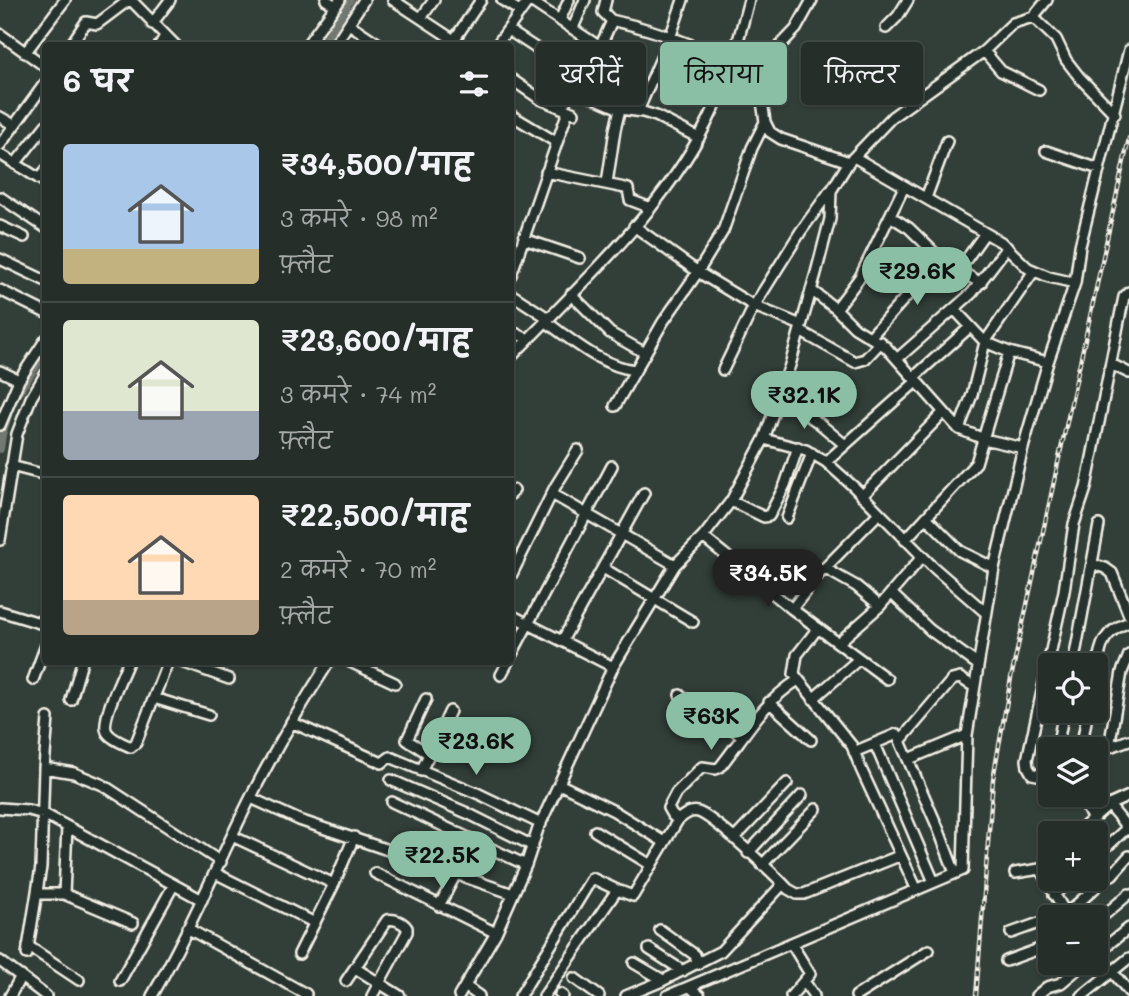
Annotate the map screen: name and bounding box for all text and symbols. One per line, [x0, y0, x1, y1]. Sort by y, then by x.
chip: खरीदें [536, 42, 646, 105]
chip: किराया [660, 42, 787, 105]
chip: फ़िल्टर [801, 42, 923, 105]
text: 6 घर [63, 60, 132, 100]
icon: filters [455, 65, 493, 103]
text: ₹34,500/माह [280, 143, 472, 183]
icon: home [119, 172, 203, 256]
text: 3 कमरे · 98 m² [280, 203, 438, 233]
pin: ₹29.6K [860, 247, 974, 307]
text: फ़्लैट [280, 249, 332, 279]
text: ₹29.6K [878, 255, 956, 285]
text: ₹23,600/माह [280, 319, 471, 359]
icon: home [119, 348, 203, 432]
pin: ₹32.1K [747, 372, 861, 431]
text: 3 कमरे · 74 m² [280, 379, 436, 409]
text: ₹32.1K [767, 379, 841, 409]
text: फ़्लैट [280, 425, 332, 455]
text: ₹22,500/माह [280, 494, 469, 534]
icon: home [119, 523, 203, 607]
pin: ₹34.5K [711, 550, 825, 609]
text: 2 कमरे · 70 m² [280, 554, 436, 584]
text: ₹34.5K [728, 557, 808, 587]
text: फ़्लैट [280, 600, 332, 630]
map controls [1038, 653, 1108, 975]
button: locate [1038, 653, 1108, 723]
pin: ₹63K [670, 692, 752, 752]
text: ₹63K [682, 700, 740, 730]
pin: ₹23.6K [419, 718, 533, 777]
text: ₹23.6K [437, 725, 515, 755]
button: layers [1038, 737, 1108, 807]
button: + [1038, 821, 1108, 891]
pin: ₹22.5K [385, 832, 499, 891]
text: ₹22.5K [404, 839, 480, 869]
button: − [1038, 905, 1108, 975]

